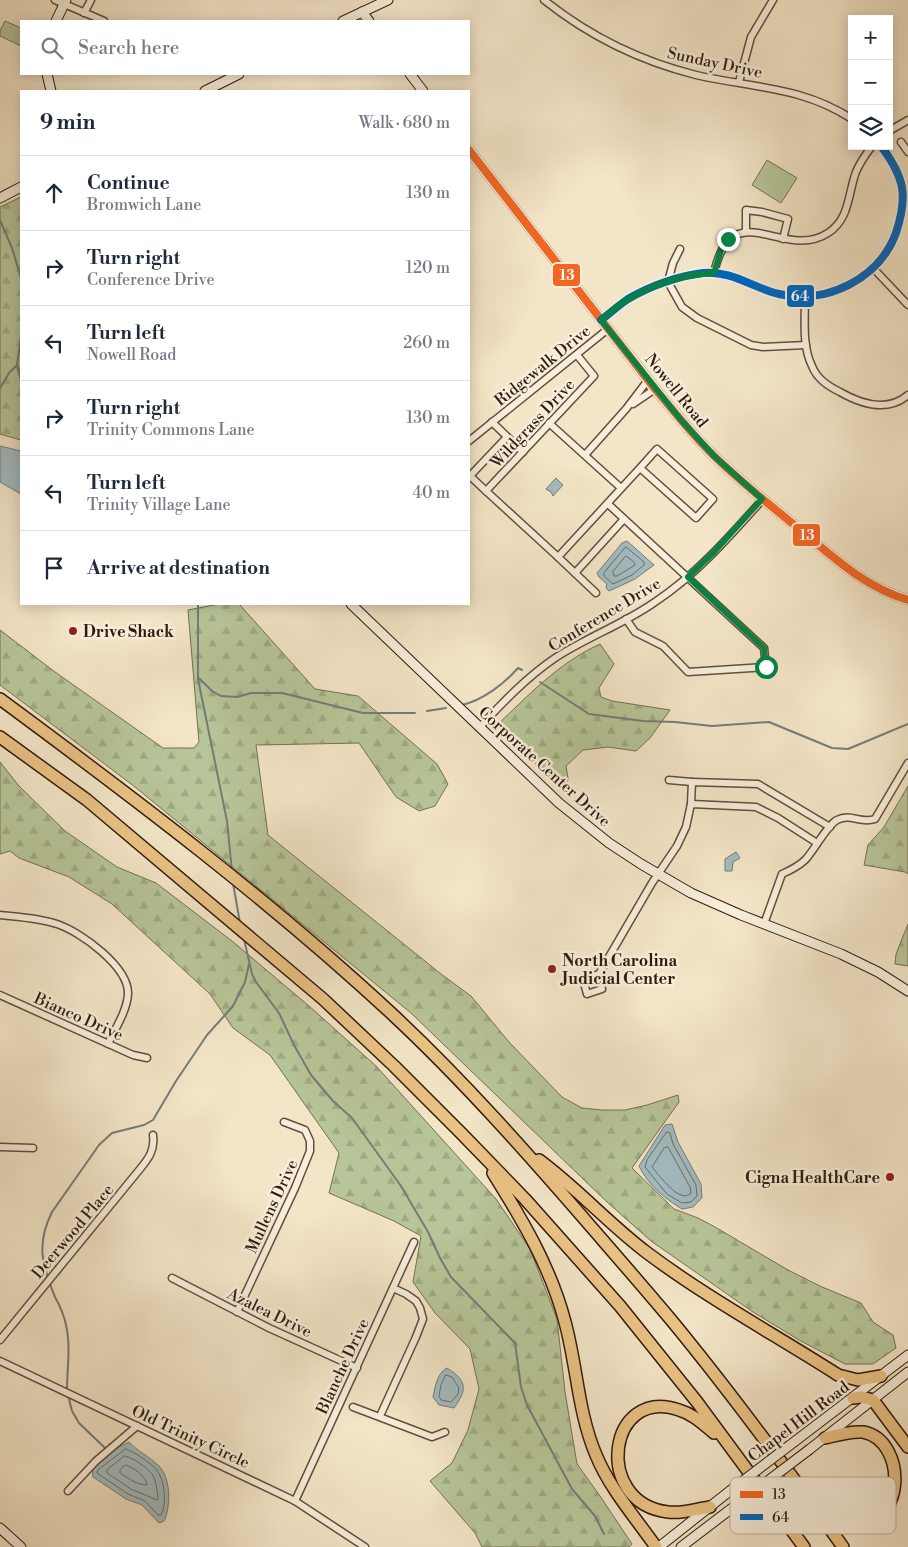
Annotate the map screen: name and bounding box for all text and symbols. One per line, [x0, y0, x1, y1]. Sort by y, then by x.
map controls [848, 15, 893, 150]
button: + [848, 15, 893, 60]
search box [20, 20, 470, 75]
icon: search [38, 34, 66, 62]
text: Search here [78, 36, 179, 60]
street label: Sunday Drive [665, 43, 764, 83]
button: − [848, 60, 893, 105]
button: layers [848, 105, 893, 150]
text: 9 min [40, 110, 95, 136]
text: Walk · 680 m [359, 113, 450, 133]
text: Continue [87, 171, 170, 195]
icon: ahead [40, 179, 68, 207]
text: 130 m [406, 183, 450, 203]
text: Bromwich Lane [87, 195, 201, 215]
route end [717, 228, 740, 251]
text: Turn right [87, 246, 180, 270]
icon: right [40, 254, 68, 282]
text: 120 m [406, 258, 450, 278]
line badge: 13 [552, 263, 581, 287]
text: 13 [559, 267, 575, 285]
text: Conference Drive [87, 270, 215, 290]
line badge: 64 [786, 284, 815, 308]
text: 64 [791, 288, 809, 306]
text: Turn left [87, 321, 166, 345]
street label: Ridgewalk Drive [491, 321, 595, 411]
icon: left [40, 329, 68, 357]
text: 260 m [403, 333, 450, 353]
text: Nowell Road [87, 345, 176, 365]
street label: Nowell Road [640, 350, 712, 432]
street label: Wildgrass Drive [486, 375, 579, 473]
text: Turn right [87, 396, 180, 420]
icon: right [40, 404, 68, 432]
text: 130 m [406, 408, 450, 428]
text: Trinity Commons Lane [87, 420, 255, 440]
text: Turn left [87, 471, 166, 495]
icon: left [40, 479, 68, 507]
text: 40 m [413, 483, 450, 503]
text: Trinity Village Lane [87, 495, 231, 515]
line badge: 13 [792, 523, 821, 547]
text: 13 [799, 527, 815, 545]
icon: arrive [40, 554, 68, 582]
text: Arrive at destination [87, 556, 270, 580]
street label: Conference Drive [545, 573, 664, 656]
place label: Drive Shack [83, 622, 175, 642]
marker: Drive Shack [67, 625, 79, 637]
route start [755, 656, 778, 679]
street label: Corporate Center Drive [474, 702, 614, 831]
place label: North Carolina Judicial Center [560, 951, 677, 989]
marker: North Carolina Judicial Center [546, 963, 558, 975]
street label: Bianco Drive [30, 988, 126, 1045]
street label: Mullens Drive [241, 1156, 302, 1257]
place label: Cigna HealthCare [745, 1168, 880, 1188]
marker: Cigna HealthCare [884, 1171, 896, 1183]
street label: Deerwood Place [27, 1180, 118, 1283]
street label: Azalea Drive [223, 1283, 315, 1342]
street label: Blanche Drive [312, 1315, 374, 1418]
street label: Chapel Hill Road [744, 1377, 853, 1466]
street label: Old Trinity Circle [128, 1401, 253, 1473]
legend [730, 1477, 896, 1534]
text: 13 [772, 1486, 786, 1504]
text: 64 [772, 1509, 789, 1527]

